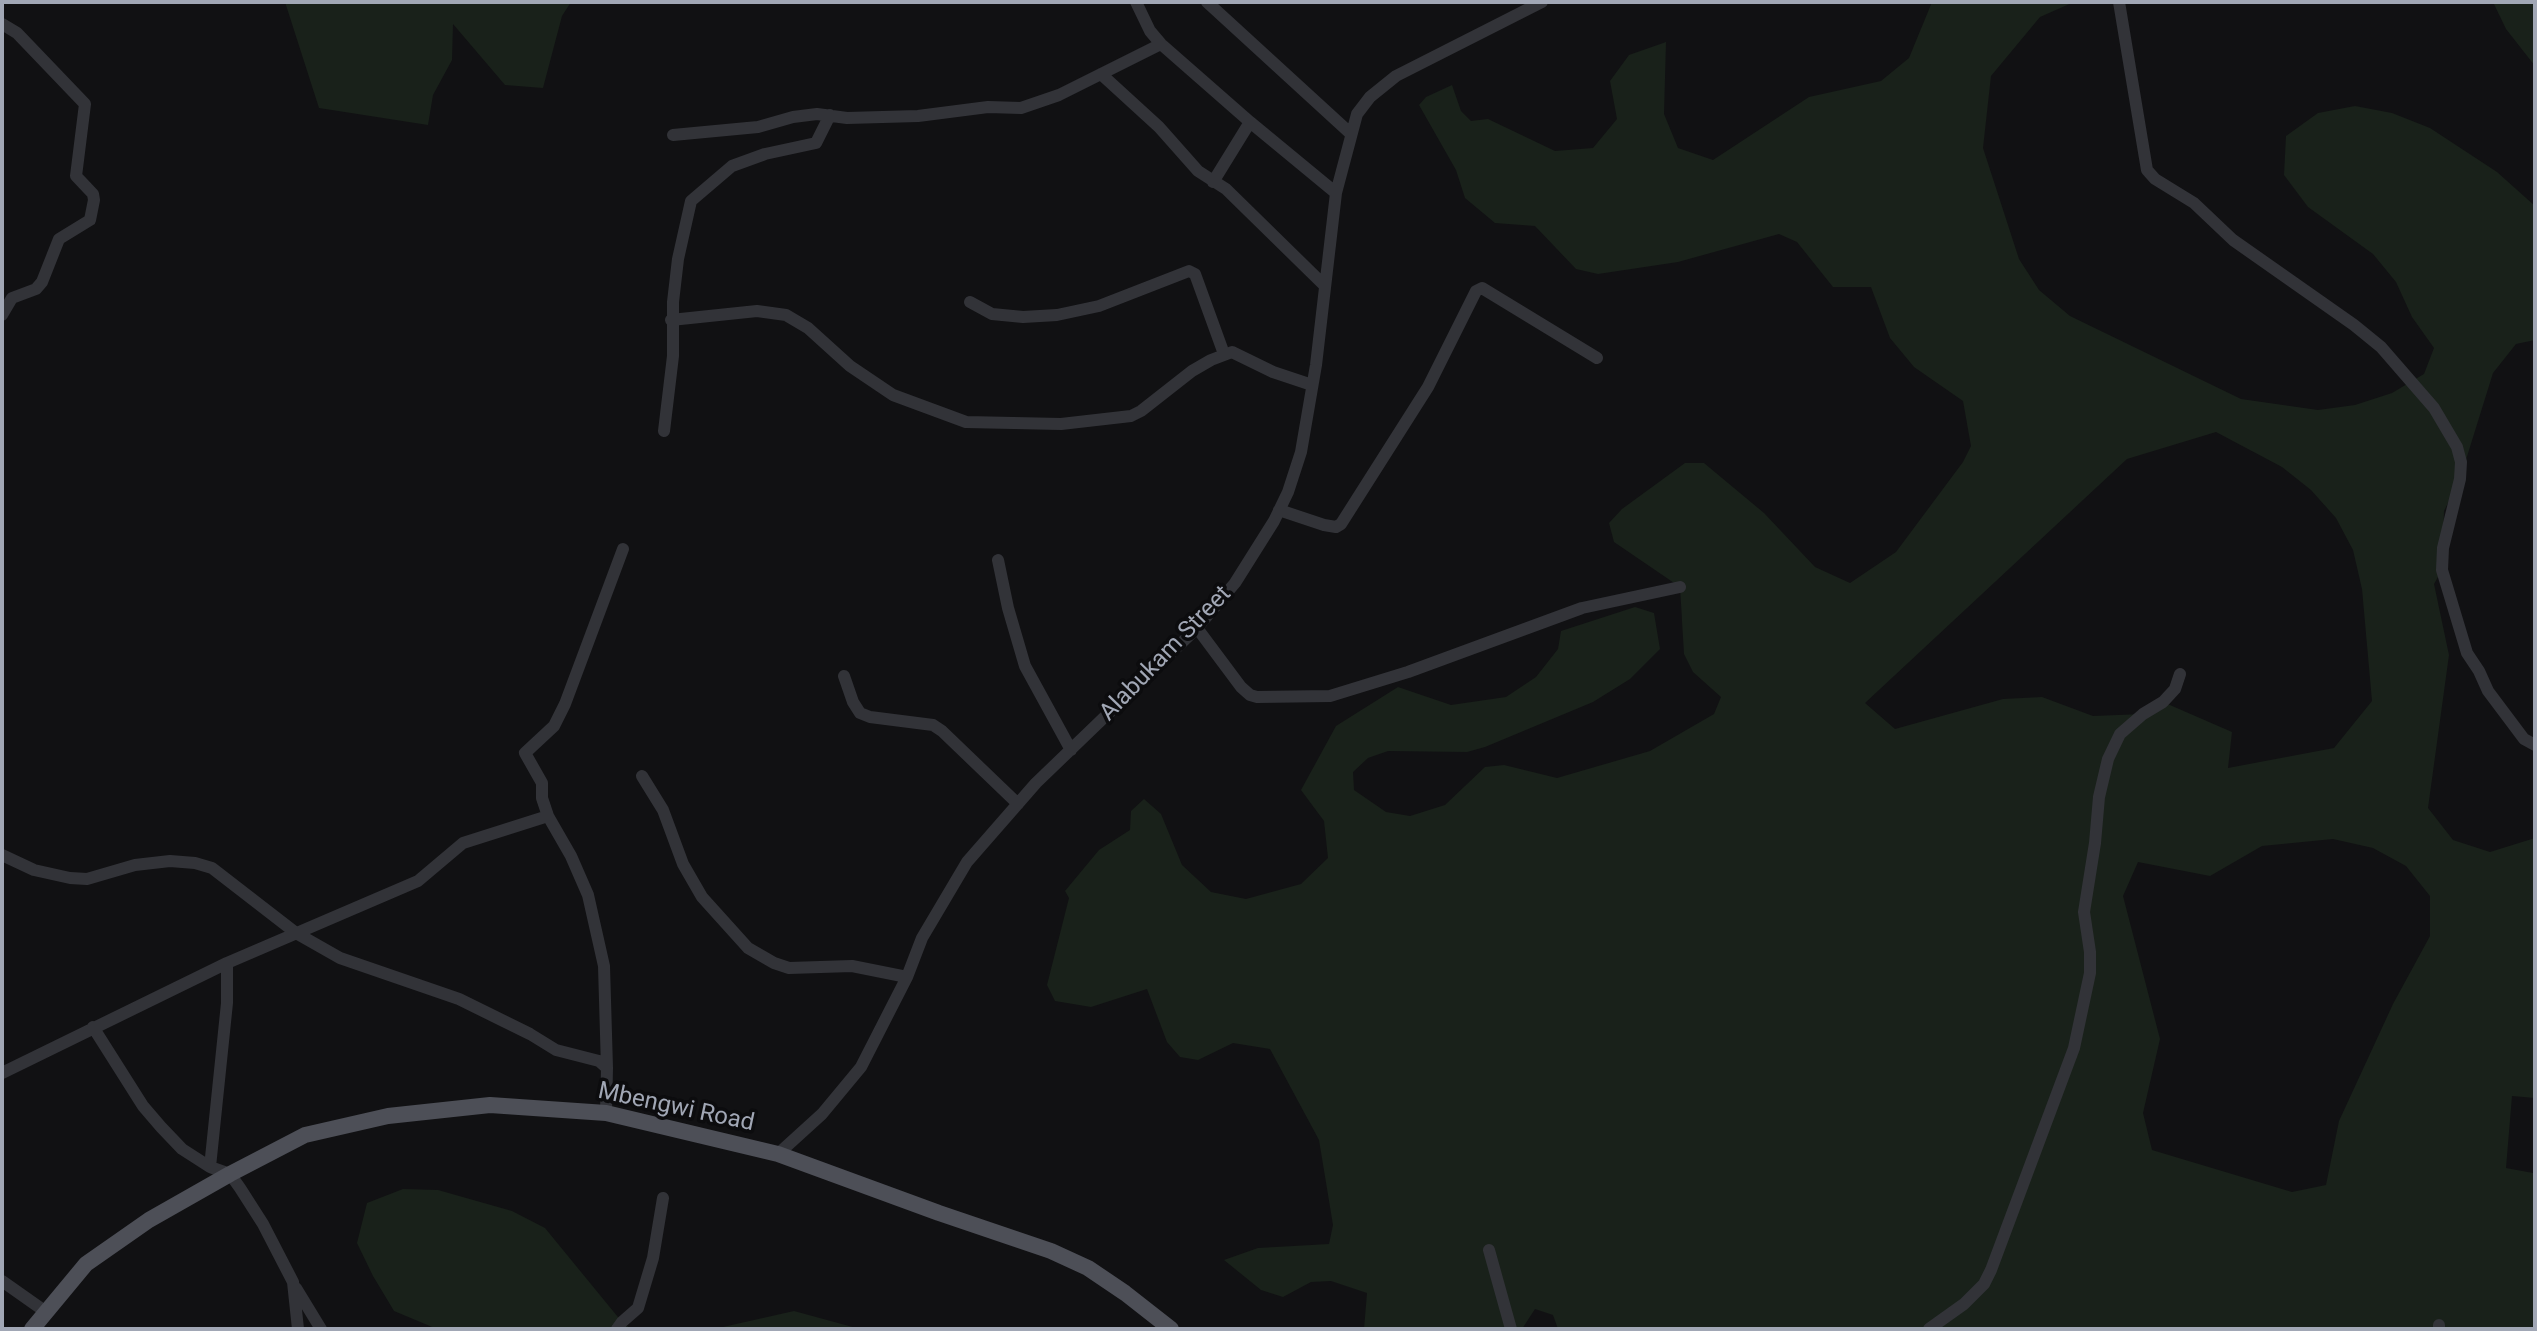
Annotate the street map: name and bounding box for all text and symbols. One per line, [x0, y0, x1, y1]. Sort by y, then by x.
street label: Alabukam Street [1094, 580, 1238, 728]
street label: Mbengwi Road [595, 1077, 757, 1139]

